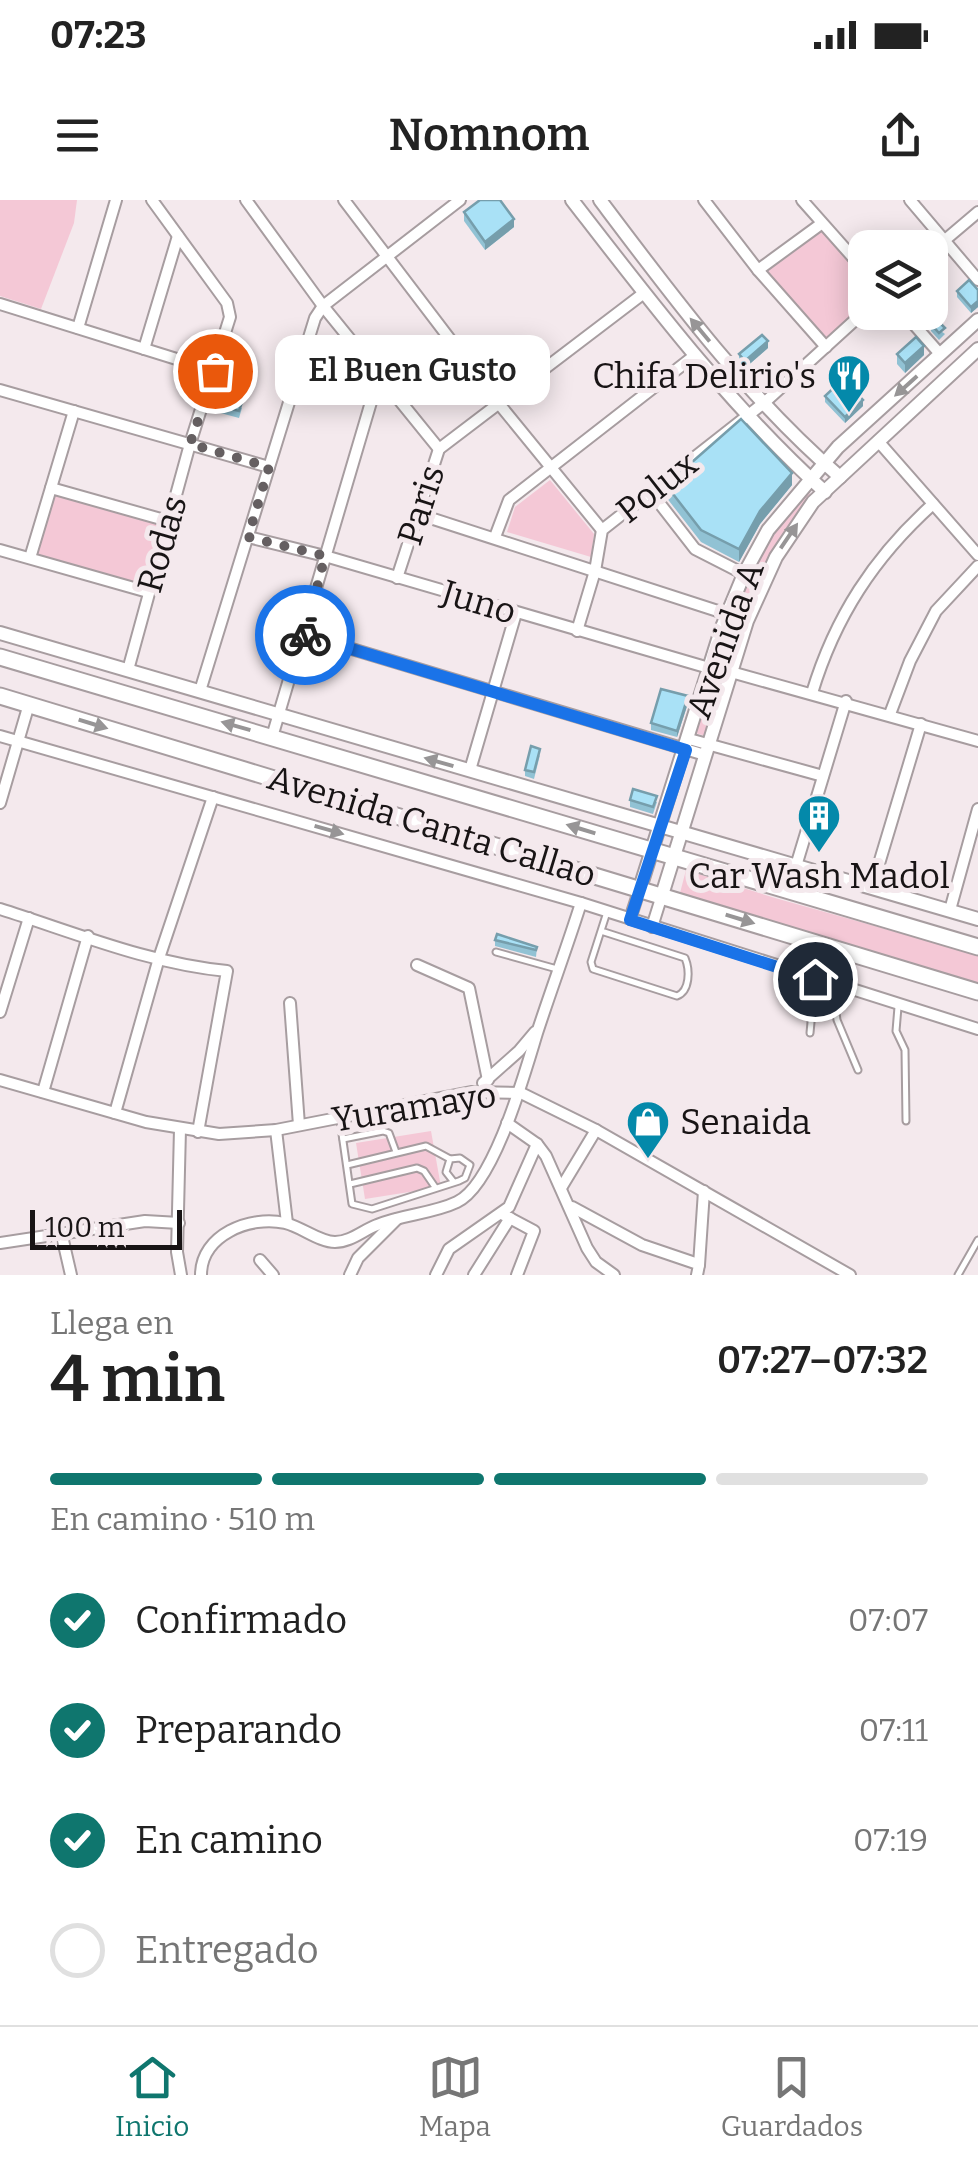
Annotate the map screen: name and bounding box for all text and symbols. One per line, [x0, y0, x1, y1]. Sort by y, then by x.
text: 07:23 [50, 12, 147, 58]
icon: menu [50, 108, 105, 163]
text: Nomnom [388, 108, 590, 162]
icon: share [873, 108, 928, 163]
map controls [848, 230, 948, 330]
button: layers [848, 230, 948, 330]
one-way arrow [690, 318, 712, 343]
pin [173, 329, 258, 414]
callout: El Buen Gusto [275, 336, 550, 406]
icon: bag [188, 344, 243, 399]
text: El Buen Gusto [308, 351, 517, 389]
restaurant icon: Chifa Delirio's [826, 353, 872, 414]
place label: Chifa Delirio's [592, 355, 816, 397]
one-way arrow [894, 374, 918, 397]
street label: Polux [608, 442, 706, 532]
street label: Paris [388, 460, 454, 550]
street label: Rodas [128, 491, 196, 597]
one-way arrow [780, 523, 798, 550]
street label: Avenida A [677, 556, 773, 724]
street label: Juno [436, 571, 521, 633]
courier [255, 585, 355, 685]
icon: bike [278, 608, 333, 663]
one-way arrow [79, 717, 109, 732]
one-way arrow [220, 718, 251, 733]
one-way arrow [423, 753, 454, 769]
street label: Avenida Canta Callao [263, 756, 601, 896]
building icon: Car Wash Madol [796, 793, 842, 854]
one-way arrow [565, 821, 596, 836]
one-way arrow [314, 823, 345, 839]
place label: Car Wash Madol [688, 855, 950, 897]
one-way arrow [725, 912, 755, 927]
pin [773, 937, 858, 1022]
icon: home [788, 952, 843, 1007]
street label: Yuramayo [329, 1073, 499, 1141]
shop icon: Senaida [625, 1099, 671, 1160]
place label: Senaida [680, 1101, 811, 1143]
scale bar [30, 1205, 182, 1250]
text: 100 m [45, 1211, 125, 1244]
text: Llega en [50, 1304, 174, 1342]
text: 07:27–07:32 [717, 1337, 928, 1383]
text: 4 min [50, 1340, 225, 1418]
text: En camino · 510 m [50, 1500, 315, 1538]
icon: check [50, 1593, 105, 1648]
text: Confirmado [135, 1597, 347, 1643]
text: 07:07 [848, 1601, 928, 1639]
icon: check [50, 1703, 105, 1758]
text: Preparando [135, 1707, 342, 1753]
text: 07:11 [859, 1711, 928, 1749]
icon: check [50, 1813, 105, 1868]
text: En camino [135, 1817, 323, 1863]
text: 07:19 [853, 1821, 928, 1859]
text: Entregado [135, 1927, 319, 1973]
tab: Inicio [115, 2050, 189, 2143]
tab: Mapa [419, 2050, 491, 2143]
tab: Guardados [721, 2050, 863, 2143]

